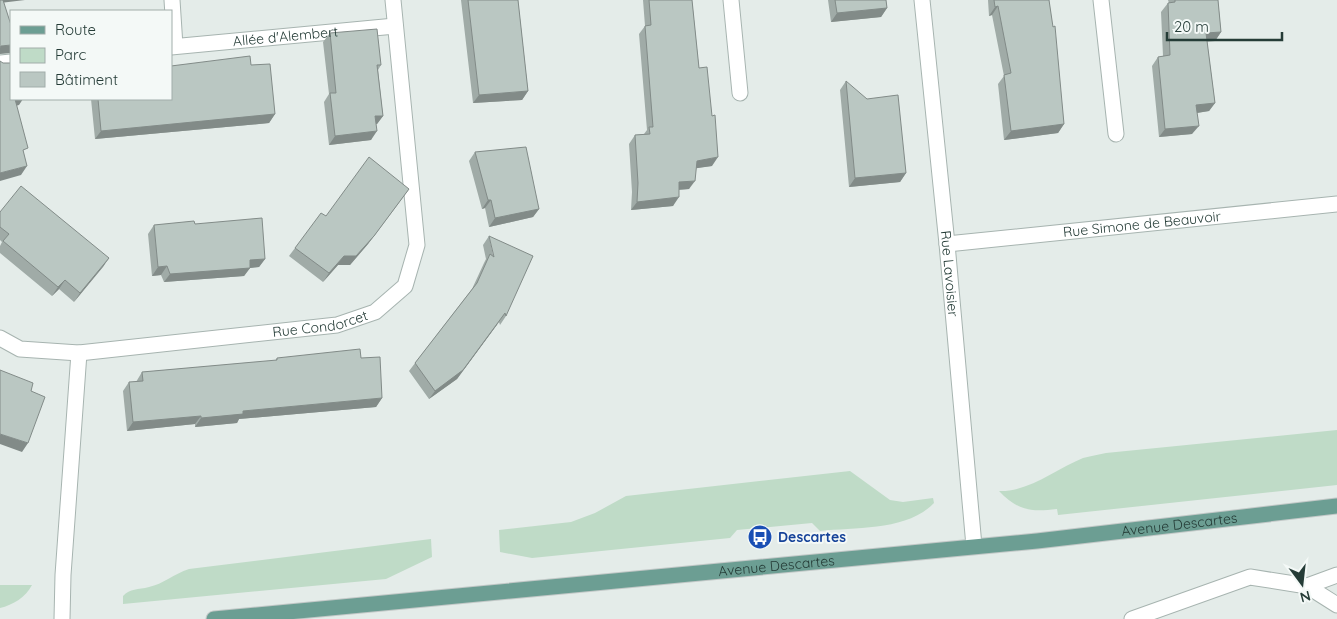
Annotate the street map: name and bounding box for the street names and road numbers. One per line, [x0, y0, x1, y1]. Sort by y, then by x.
street label: Allée d'Alembert [232, 22, 339, 50]
street label: Rue Simone de Beauvoir [1062, 207, 1222, 241]
street label: Rue Lavoisier [937, 230, 963, 318]
street label: Rue Condorcet [272, 306, 370, 341]
street label: Avenue Descartes [1120, 509, 1238, 540]
street label: Avenue Descartes [718, 551, 835, 580]

